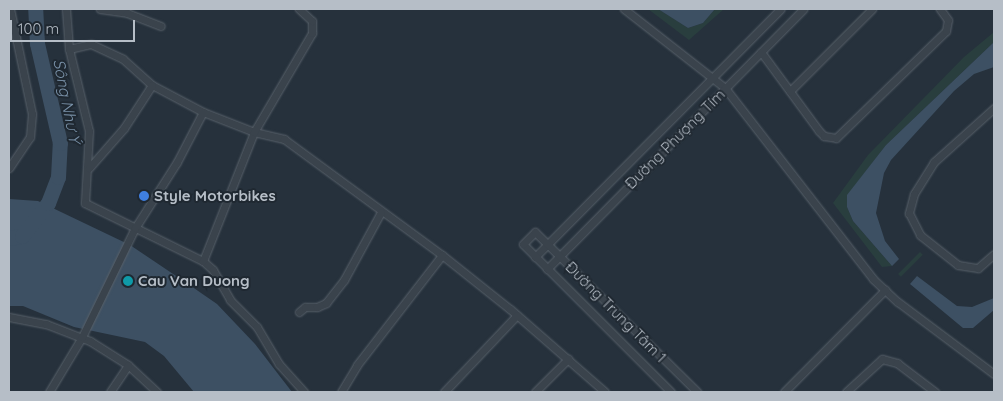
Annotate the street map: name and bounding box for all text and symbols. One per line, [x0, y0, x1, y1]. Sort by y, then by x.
scale bar [12, 10, 138, 42]
text: 100 m [18, 19, 59, 38]
water label: Sông Như Ý [49, 57, 85, 145]
street label: Đường Phượng Tím [621, 85, 729, 193]
place label: Style Motorbikes [154, 187, 276, 205]
marker: Style Motorbikes [138, 190, 150, 202]
street label: Đường Trung Tâm 1 [562, 258, 670, 366]
place label: Cau Van Duong [138, 272, 250, 290]
marker: Cau Van Duong [122, 275, 134, 287]

